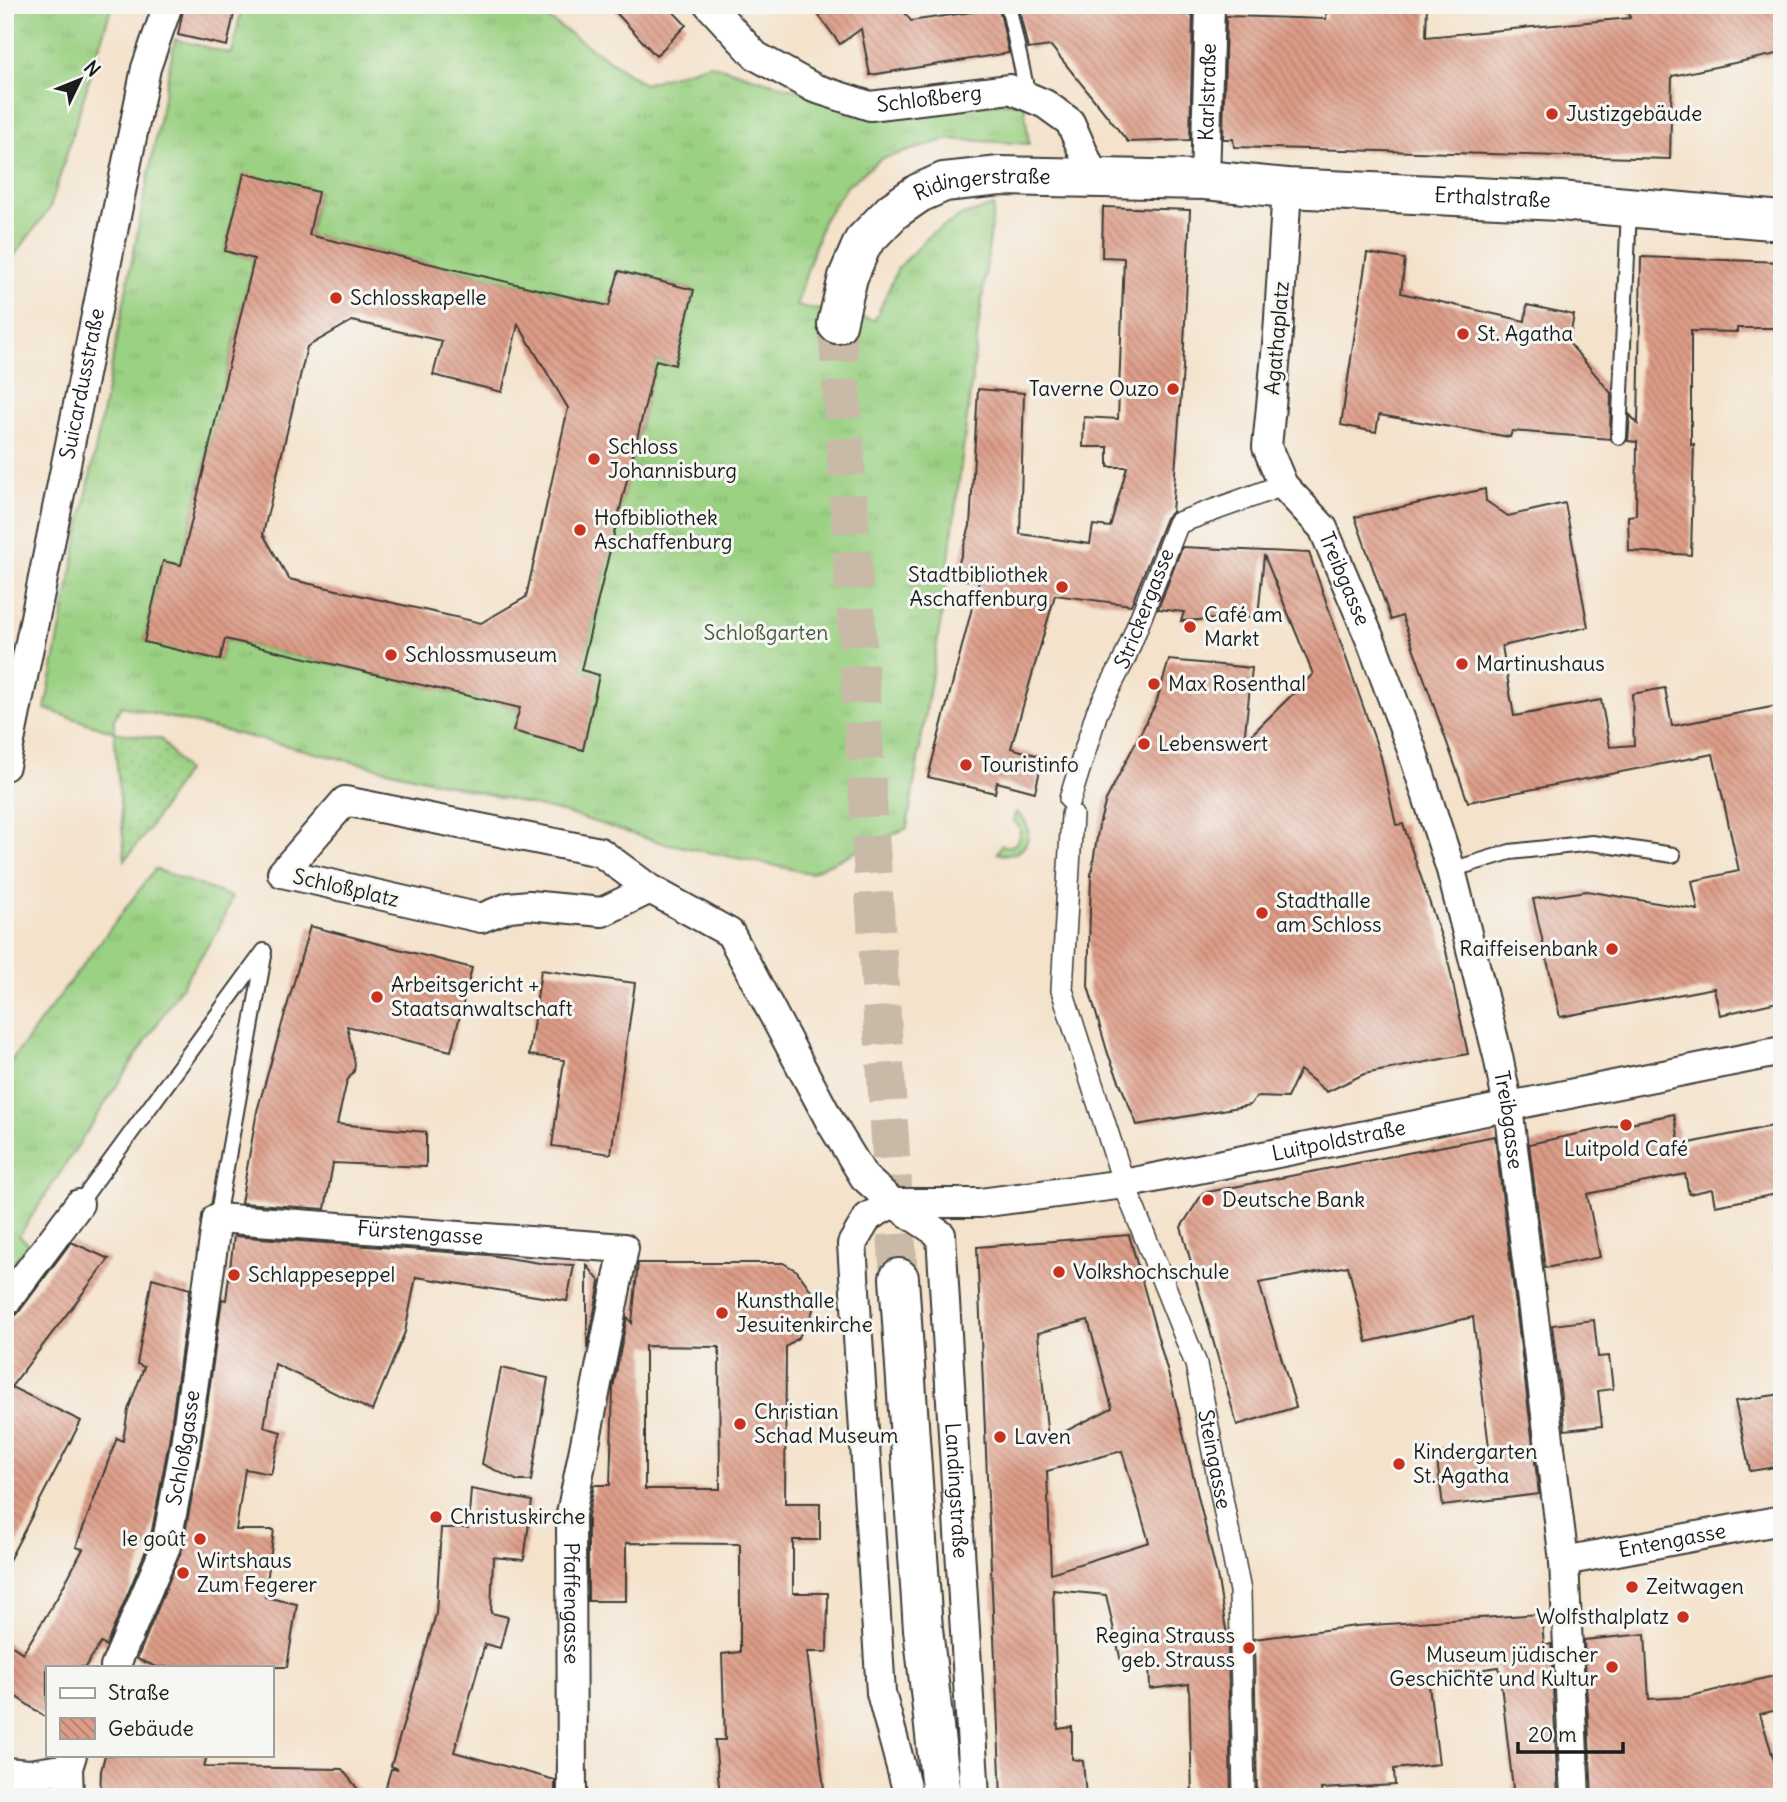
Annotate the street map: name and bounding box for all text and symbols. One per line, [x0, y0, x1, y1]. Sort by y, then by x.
street label: Karlstraße [1192, 43, 1222, 141]
north arrow [46, 46, 116, 116]
text: N [79, 55, 106, 81]
street label: Schloßberg [875, 79, 983, 118]
place label: Justizgebäude [1566, 100, 1702, 127]
marker: Justizgebäude [1544, 106, 1560, 122]
street label: Ridingerstraße [909, 162, 1051, 207]
street label: Erthalstraße [1434, 181, 1551, 214]
street label: Agathaplatz [1258, 280, 1295, 396]
place label: Schlosskapelle [350, 284, 487, 311]
marker: Schlosskapelle [328, 290, 344, 306]
street label: Suicardusstraße [53, 306, 110, 462]
place label: St. Agatha [1477, 320, 1573, 347]
marker: St. Agatha [1455, 326, 1471, 342]
place label: Taverne Ouzo [1029, 375, 1159, 402]
marker: Taverne Ouzo [1165, 381, 1181, 397]
place label: Schloss Johannisburg [608, 433, 737, 484]
marker: Schloss Johannisburg [586, 451, 602, 467]
place label: Hofbibliothek Aschaffenburg [594, 504, 732, 555]
marker: Hofbibliothek Aschaffenburg [572, 522, 588, 538]
street label: Treibgasse [1313, 528, 1377, 630]
street label: Strickergasse [1108, 544, 1180, 673]
place label: Stadtbibliothek Aschaffenburg [908, 561, 1048, 612]
marker: Stadtbibliothek Aschaffenburg [1054, 579, 1070, 595]
place label: Café am Markt [1204, 601, 1283, 652]
park label: Schloßgarten [704, 619, 828, 646]
marker: Café am Markt [1182, 619, 1198, 635]
place label: Schlossmuseum [405, 641, 557, 668]
marker: Schlossmuseum [383, 647, 399, 663]
place label: Martinushaus [1476, 650, 1605, 677]
marker: Martinushaus [1454, 656, 1470, 672]
place label: Max Rosenthal [1168, 670, 1306, 697]
marker: Max Rosenthal [1146, 676, 1162, 692]
place label: Lebenswert [1158, 730, 1268, 757]
marker: Lebenswert [1136, 736, 1152, 752]
place label: Touristinfo [980, 751, 1079, 778]
marker: Touristinfo [958, 757, 974, 773]
street label: Schloßplatz [290, 862, 402, 913]
place label: Stadthalle am Schloss [1276, 887, 1382, 938]
marker: Stadthalle am Schloss [1254, 905, 1270, 921]
place label: Raiffeisenbank [1459, 935, 1598, 962]
marker: Raiffeisenbank [1604, 941, 1620, 957]
place label: Arbeitsgericht + Staatsanwaltschaft [391, 971, 573, 1022]
marker: Arbeitsgericht + Staatsanwaltschaft [369, 989, 385, 1005]
street label: Treibgasse [1488, 1068, 1530, 1171]
street label: Luitpoldstraße [1269, 1113, 1408, 1167]
marker: Luitpold Café [1618, 1117, 1634, 1133]
place label: Luitpold Café [1564, 1135, 1688, 1162]
place label: Deutsche Bank [1222, 1186, 1365, 1213]
marker: Deutsche Bank [1200, 1192, 1216, 1208]
street label: Fürstengasse [356, 1214, 484, 1251]
place label: Volkshochschule [1073, 1258, 1229, 1285]
place label: Schlappeseppel [248, 1261, 395, 1288]
marker: Volkshochschule [1051, 1264, 1067, 1280]
marker: Schlappeseppel [226, 1267, 242, 1283]
place label: Kunsthalle Jesuitenkirche [736, 1287, 873, 1338]
marker: Kunsthalle Jesuitenkirche [714, 1305, 730, 1321]
street label: Schloßgasse [160, 1388, 206, 1508]
place label: Christian Schad Museum [754, 1398, 898, 1449]
street label: Steingasse [1192, 1407, 1238, 1511]
marker: Christian Schad Museum [732, 1416, 748, 1432]
street label: Landingstraße [939, 1422, 975, 1559]
place label: Laven [1014, 1423, 1071, 1450]
marker: Laven [992, 1429, 1008, 1445]
place label: Kindergarten St. Agatha [1413, 1438, 1537, 1489]
marker: Kindergarten St. Agatha [1391, 1456, 1407, 1472]
place label: Christuskirche [450, 1503, 586, 1530]
marker: Christuskirche [428, 1509, 444, 1525]
street label: Entengasse [1616, 1517, 1728, 1563]
place label: le goût [122, 1525, 186, 1552]
marker: le goût [192, 1531, 208, 1547]
street label: Pfaffengasse [558, 1542, 586, 1664]
place label: Wirtshaus Zum Fegerer [197, 1547, 317, 1598]
marker: Wirtshaus Zum Fegerer [175, 1565, 191, 1581]
place label: Zeitwagen [1646, 1573, 1744, 1600]
marker: Zeitwagen [1624, 1579, 1640, 1595]
place label: Wolfsthalplatz [1536, 1603, 1669, 1630]
marker: Wolfsthalplatz [1675, 1609, 1691, 1625]
place label: Regina Strauss geb. Strauss [1095, 1622, 1235, 1673]
marker: Regina Strauss geb. Strauss [1241, 1640, 1257, 1656]
place label: Museum jüdischer Geschichte und Kultur [1389, 1641, 1598, 1692]
marker: Museum jüdischer Geschichte und Kultur [1604, 1659, 1620, 1675]
legend [46, 1666, 273, 1756]
text: Straße [108, 1679, 169, 1706]
scale bar [1518, 1711, 1622, 1755]
text: Gebäude [108, 1715, 194, 1742]
text: 20 m [1528, 1721, 1577, 1748]

